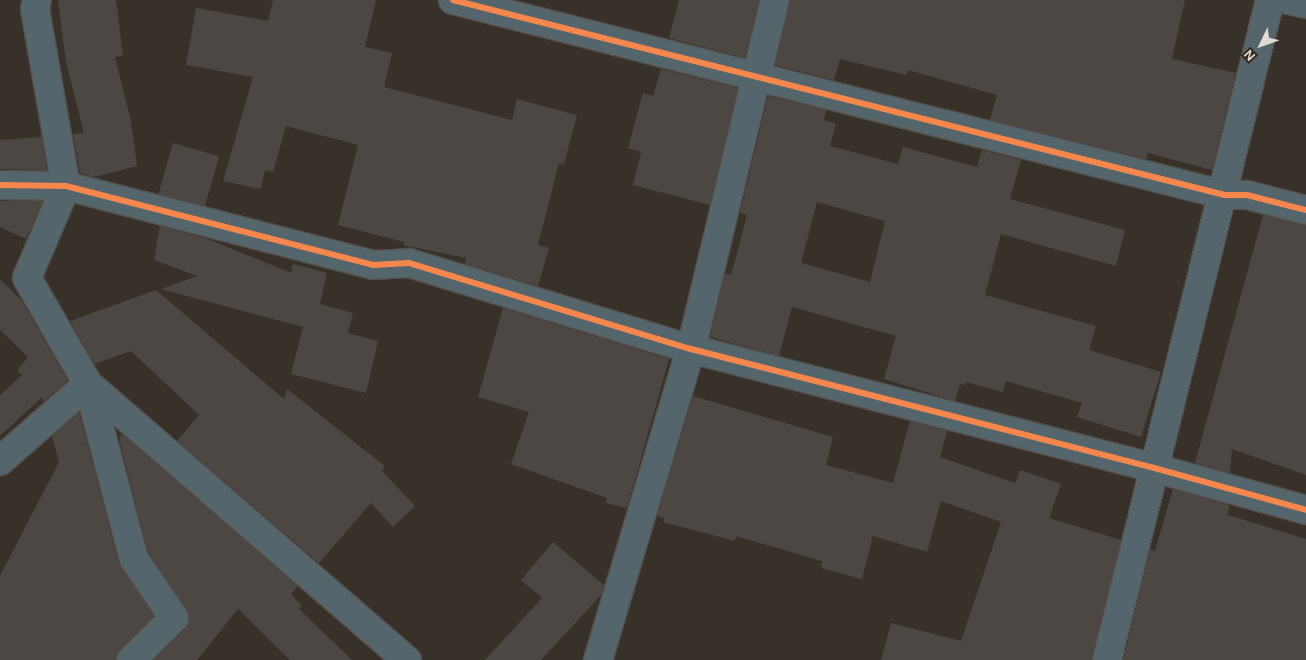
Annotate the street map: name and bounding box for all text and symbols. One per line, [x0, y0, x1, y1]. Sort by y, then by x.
north arrow [1236, 20, 1286, 70]
text: N [1240, 46, 1259, 65]

